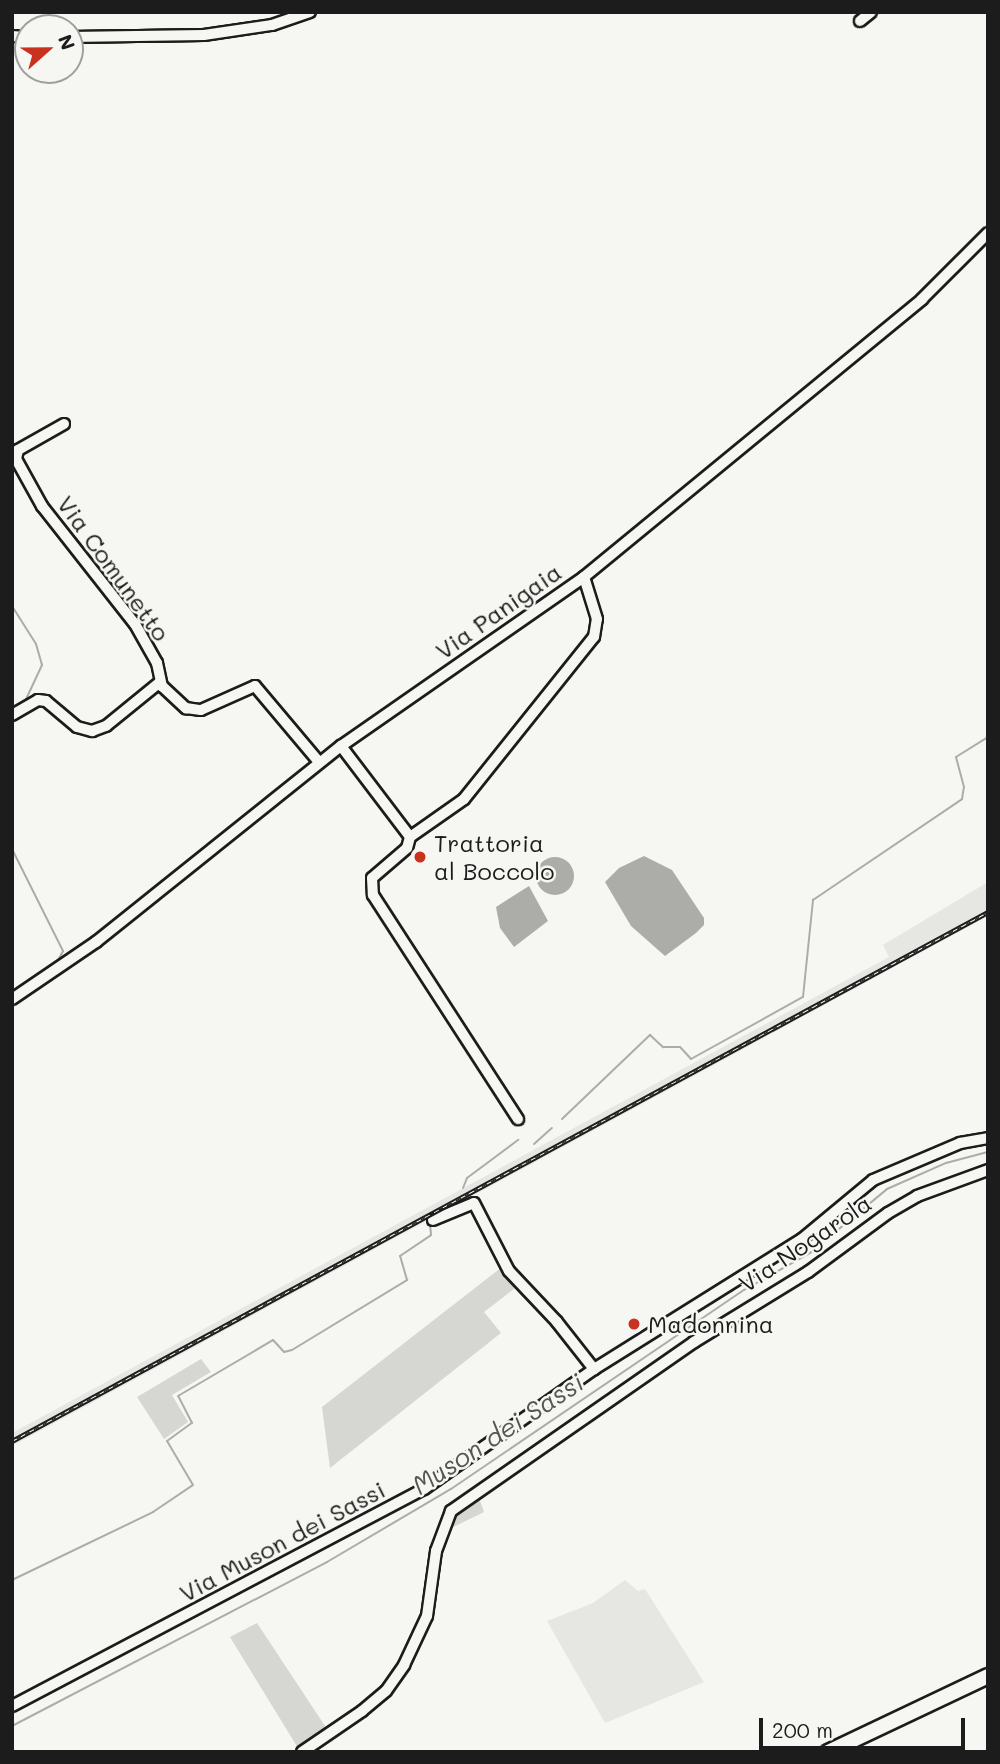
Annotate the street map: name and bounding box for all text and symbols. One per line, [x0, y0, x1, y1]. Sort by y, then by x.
north arrow [14, 14, 84, 84]
text: N [53, 31, 81, 53]
street label: Via Comunetto [52, 490, 176, 646]
street label: Via Panigaia [430, 557, 566, 665]
place label: Trattoria al Boccolo [434, 829, 555, 885]
marker: Trattoria al Boccolo [412, 849, 428, 865]
street label: Via Nogarola [733, 1188, 877, 1298]
place label: Madonnina [648, 1310, 774, 1338]
marker: Madonnina [626, 1316, 642, 1332]
water label: Muson dei Sassi [406, 1367, 590, 1501]
street label: Via Muson dei Sassi [174, 1475, 390, 1607]
scale bar [762, 1704, 968, 1748]
text: 200 m [772, 1716, 833, 1743]

